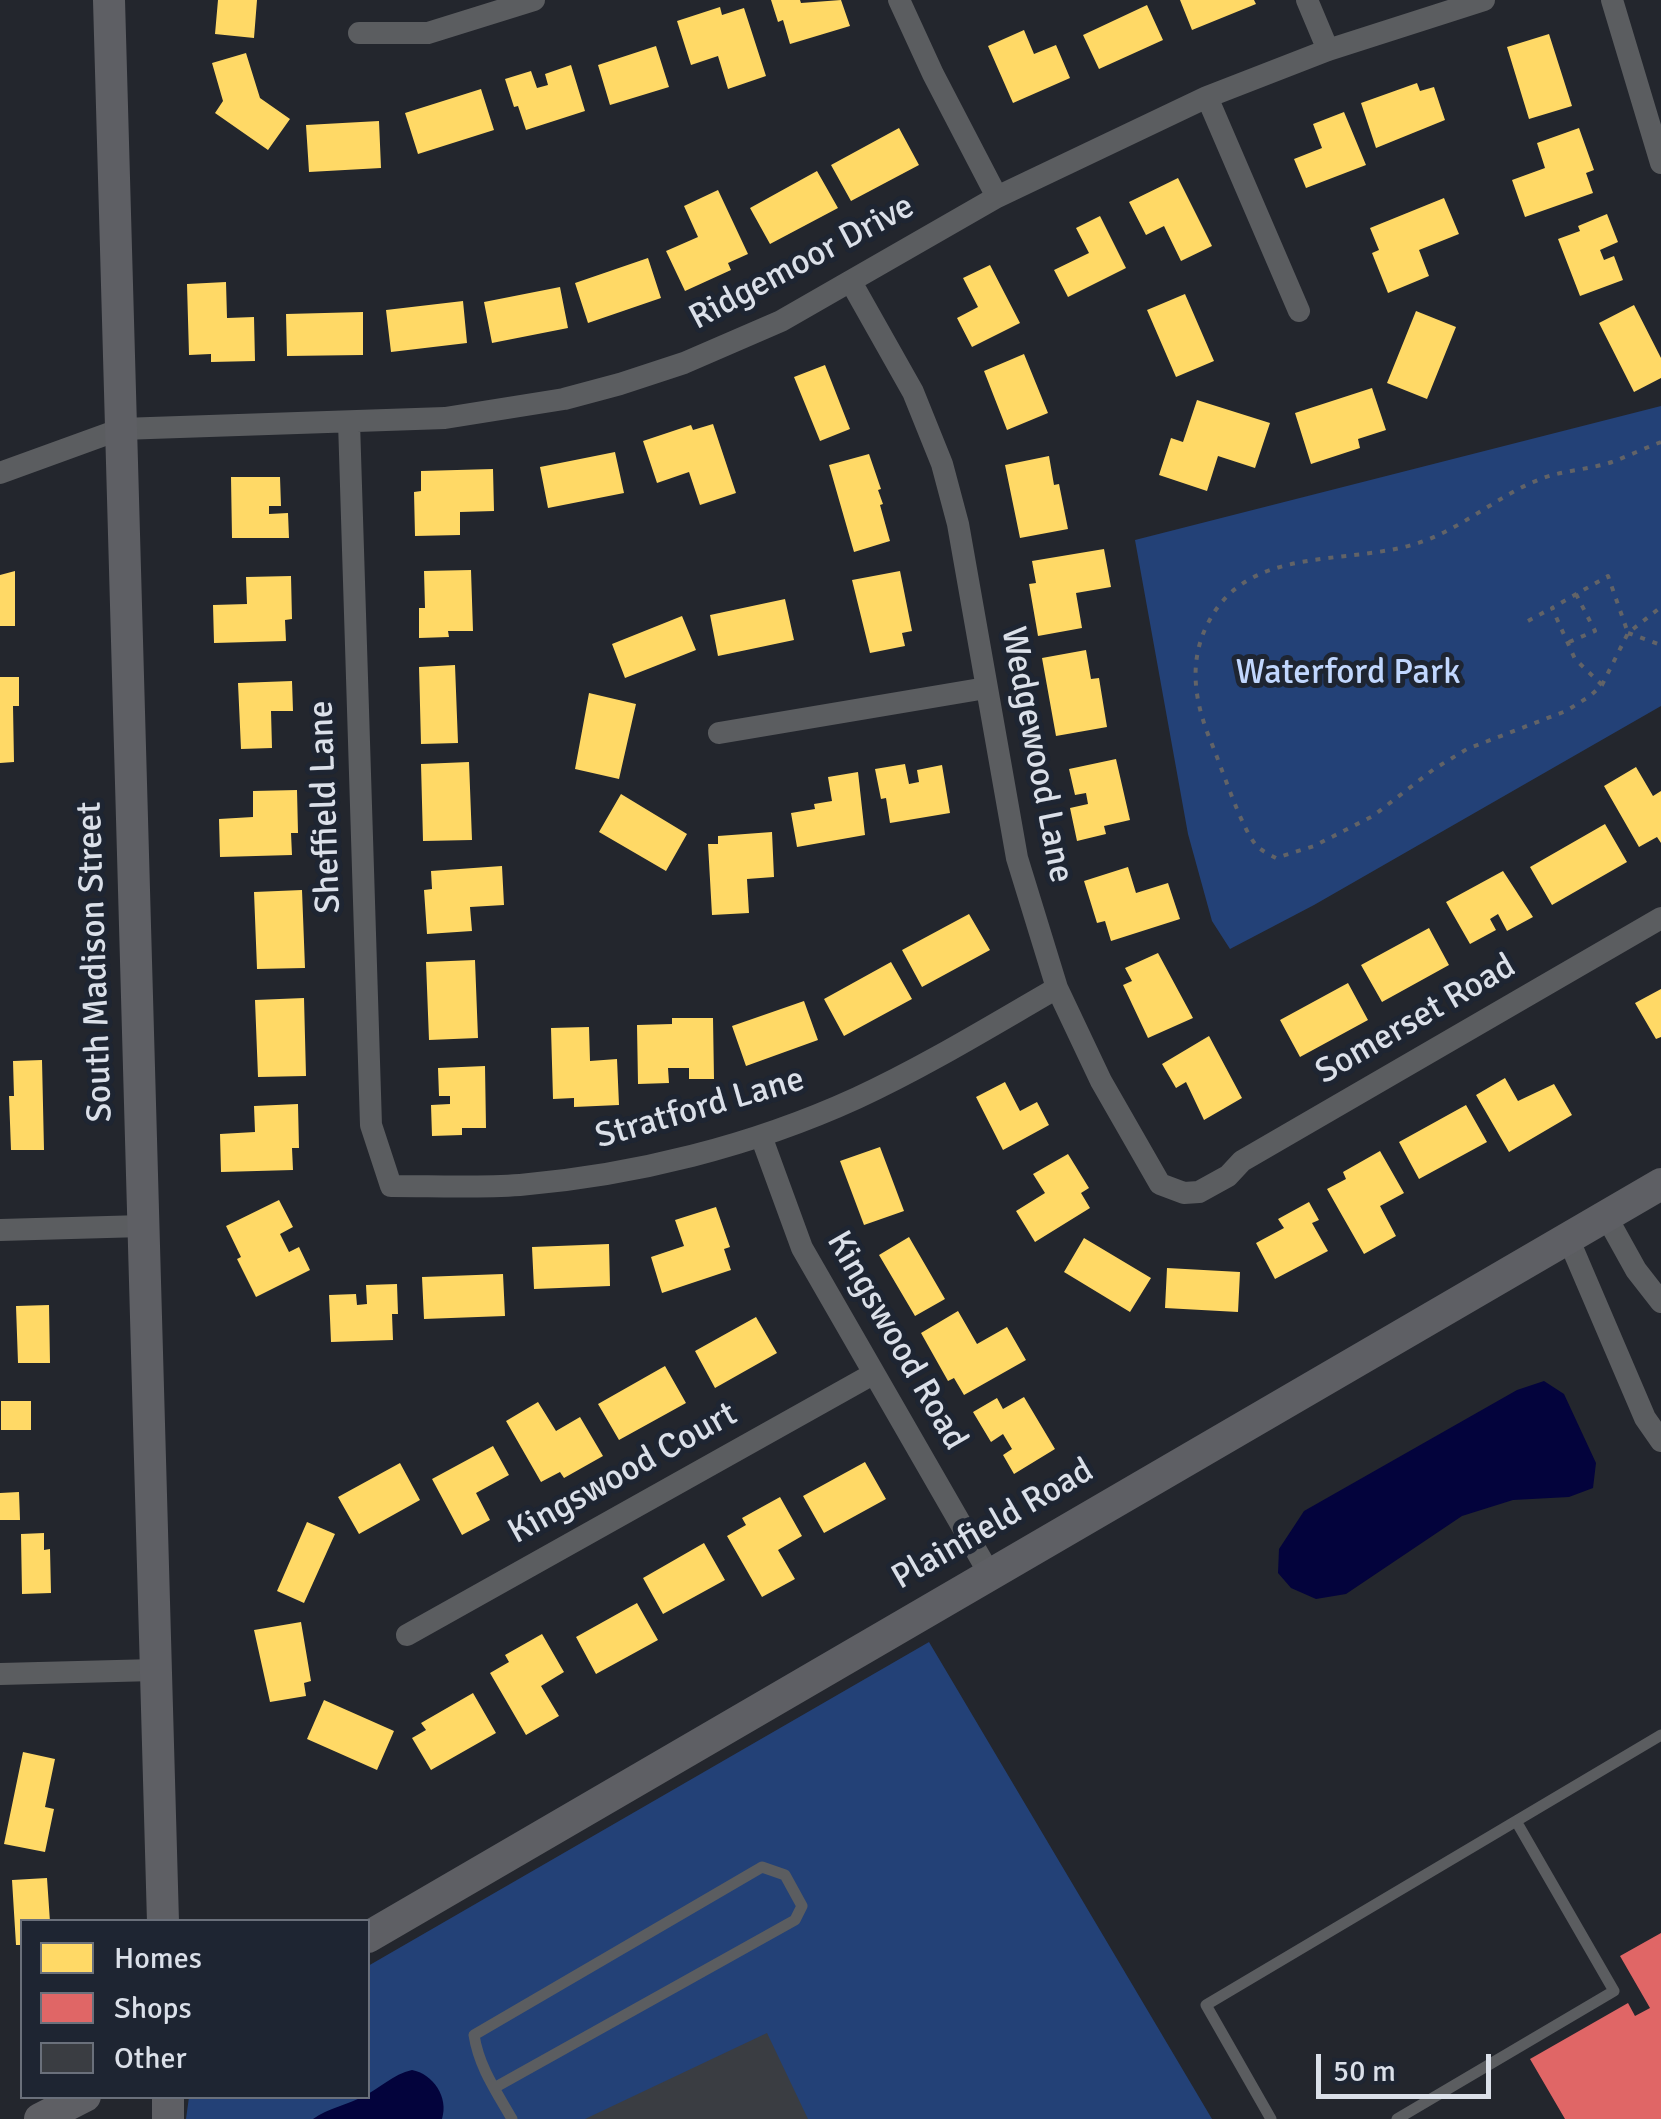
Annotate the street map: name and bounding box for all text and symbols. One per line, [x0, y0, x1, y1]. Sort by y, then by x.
street label: Ridgemoor Drive [683, 186, 921, 340]
street label: Wedgewood Lane [991, 624, 1081, 886]
park label: Waterford Park [1236, 653, 1460, 695]
street label: Sheffield Lane [301, 700, 351, 914]
street label: South Madison Street [69, 801, 123, 1123]
street label: Somerset Road [1309, 946, 1523, 1094]
street label: Stratford Lane [591, 1059, 809, 1159]
street label: Kingswood Road [816, 1224, 976, 1458]
street label: Kingswood Court [501, 1394, 745, 1554]
street label: Plainfield Road [885, 1450, 1101, 1600]
legend [20, 1919, 370, 2099]
text: Homes [114, 1940, 202, 1977]
text: Shops [114, 1990, 192, 2027]
scale bar [1321, 2034, 1496, 2096]
text: Other [114, 2040, 187, 2077]
text: 50 m [1333, 2053, 1396, 2090]

